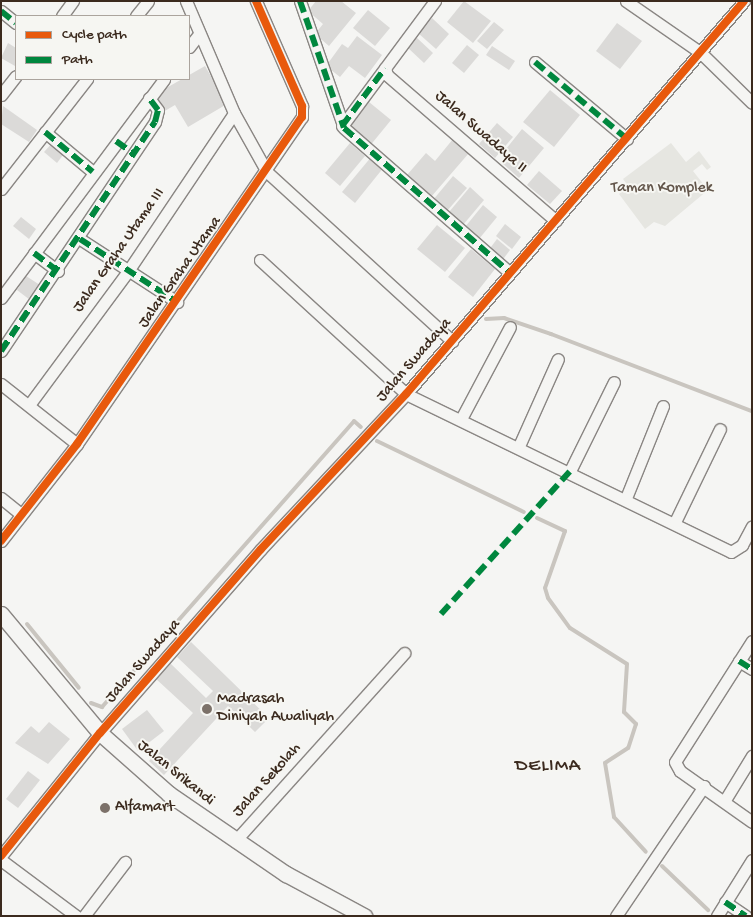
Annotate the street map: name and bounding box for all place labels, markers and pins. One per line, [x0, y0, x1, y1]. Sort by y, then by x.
place label: Madrasah Diniyah Awaliyah [217, 690, 334, 728]
marker: Madrasah Diniyah Awaliyah [201, 703, 213, 715]
place label: Alfamart [115, 798, 174, 818]
marker: Alfamart [99, 802, 111, 814]

